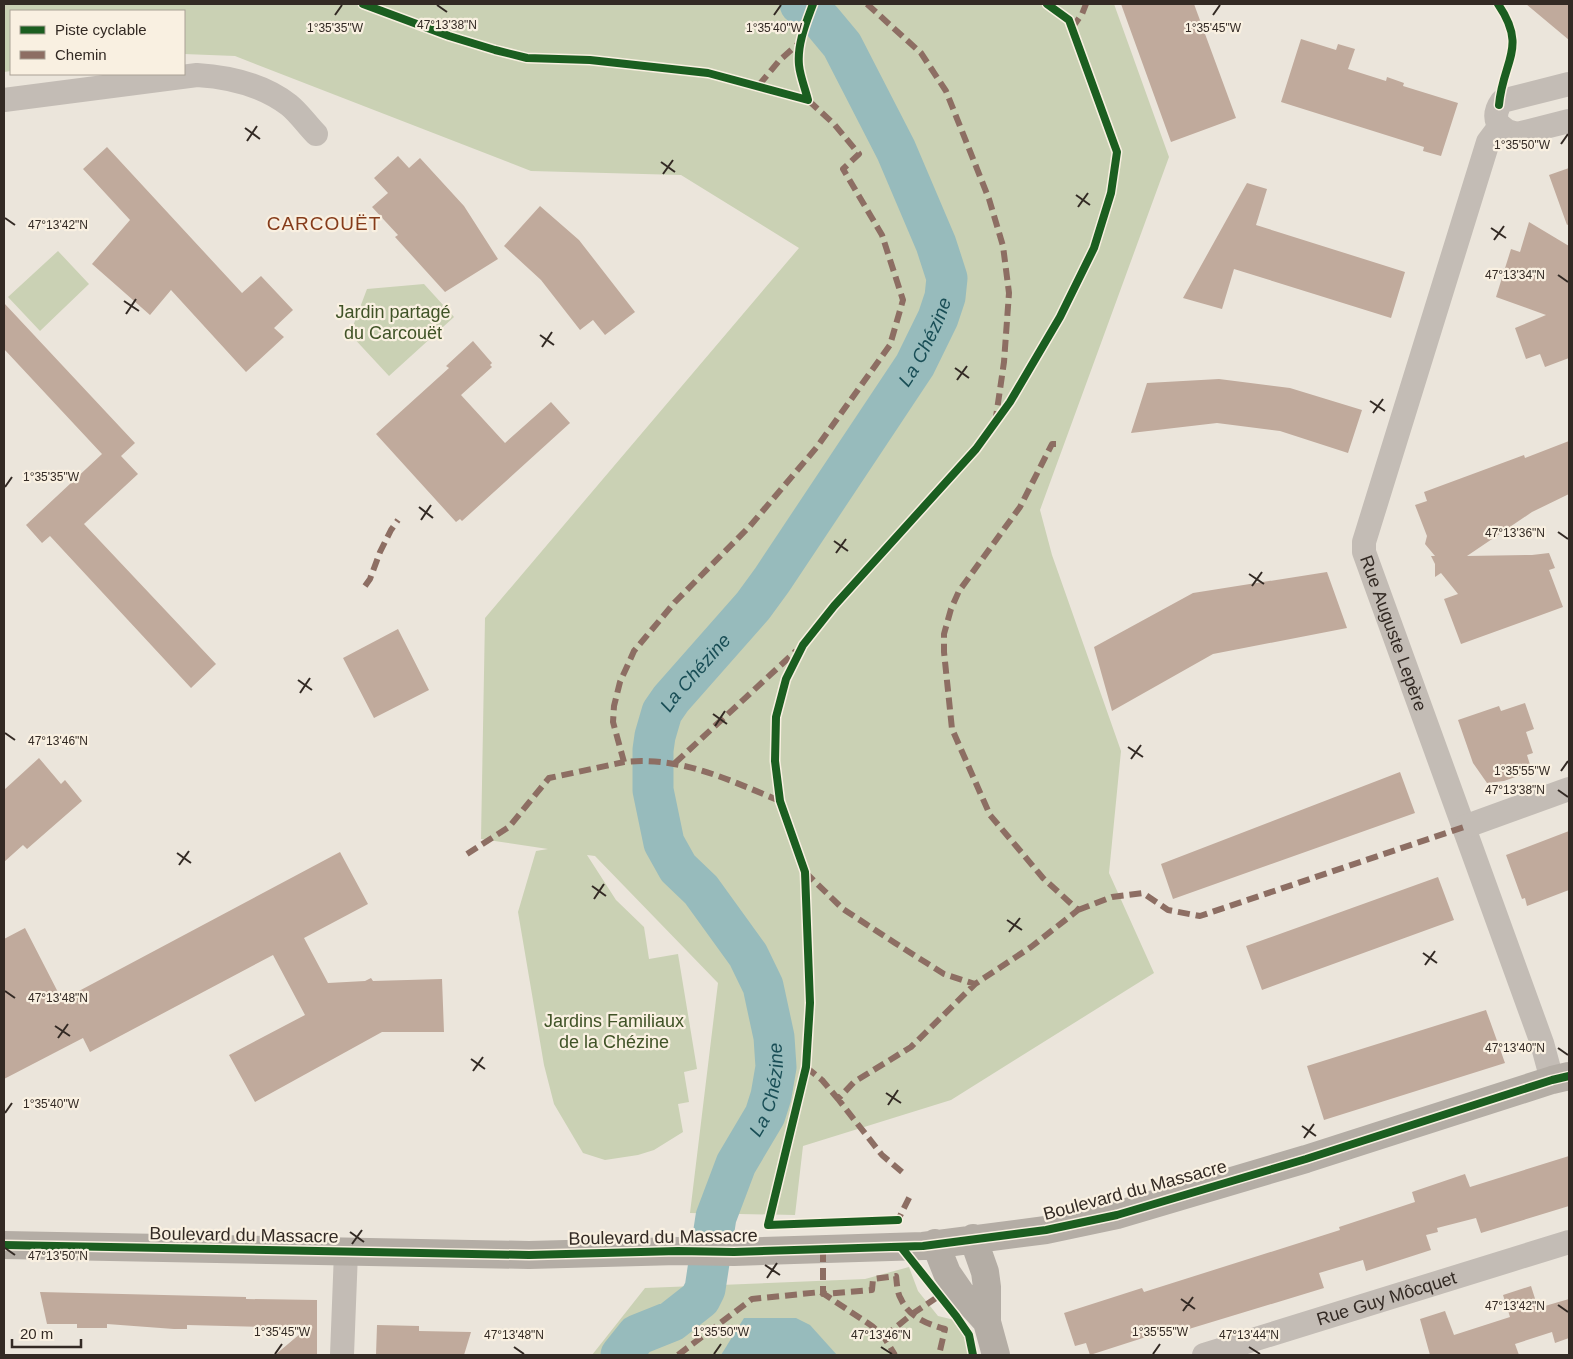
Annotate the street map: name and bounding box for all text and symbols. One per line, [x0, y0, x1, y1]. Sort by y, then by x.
legend [10, 10, 185, 75]
text: 47°13'38"N [417, 18, 477, 32]
text: Piste cyclable [55, 21, 147, 38]
text: 1°35'35"W [307, 21, 364, 35]
text: 1°35'40"W [746, 21, 803, 35]
text: 1°35'45"W [1185, 21, 1242, 35]
text: Chemin [55, 46, 107, 63]
text: 1°35'50"W [1494, 138, 1551, 152]
district label: CARCOUËT [267, 213, 381, 234]
text: 47°13'42"N [28, 218, 88, 232]
text: 47°13'34"N [1485, 268, 1545, 282]
water label: La Chézine [894, 295, 955, 390]
park label: Jardin partagé du Carcouët [335, 302, 451, 343]
text: 1°35'35"W [23, 470, 80, 484]
text: 47°13'36"N [1485, 526, 1545, 540]
street label: Rue Auguste Lepère [1356, 552, 1431, 714]
water label: La Chézine [656, 630, 735, 715]
text: 47°13'46"N [28, 734, 88, 748]
text: 1°35'55"W [1494, 764, 1551, 778]
text: 47°13'38"N [1485, 783, 1545, 797]
text: 47°13'48"N [28, 991, 88, 1005]
park label: Jardins Familiaux de la Chézine [544, 1011, 684, 1052]
text: 47°13'40"N [1485, 1041, 1545, 1055]
water label: La Chézine [745, 1042, 787, 1140]
text: 1°35'40"W [23, 1097, 80, 1111]
street label: Boulevard du Massacre [1041, 1156, 1229, 1224]
street label: Boulevard du Massacre [149, 1223, 339, 1247]
street label: Boulevard du Massacre [568, 1225, 758, 1249]
text: 47°13'50"N [28, 1249, 88, 1263]
street label: Rue Guy Môcquet [1314, 1267, 1459, 1330]
text: 47°13'42"N [1485, 1299, 1545, 1313]
scale bar [12, 1316, 81, 1348]
text: 20 m [20, 1325, 53, 1342]
text: 1°35'45"W [254, 1325, 311, 1339]
text: 1°35'50"W [693, 1325, 750, 1339]
text: 1°35'55"W [1132, 1325, 1189, 1339]
text: 47°13'48"N [484, 1328, 544, 1342]
text: 47°13'46"N [851, 1328, 911, 1342]
text: 47°13'44"N [1219, 1328, 1279, 1342]

